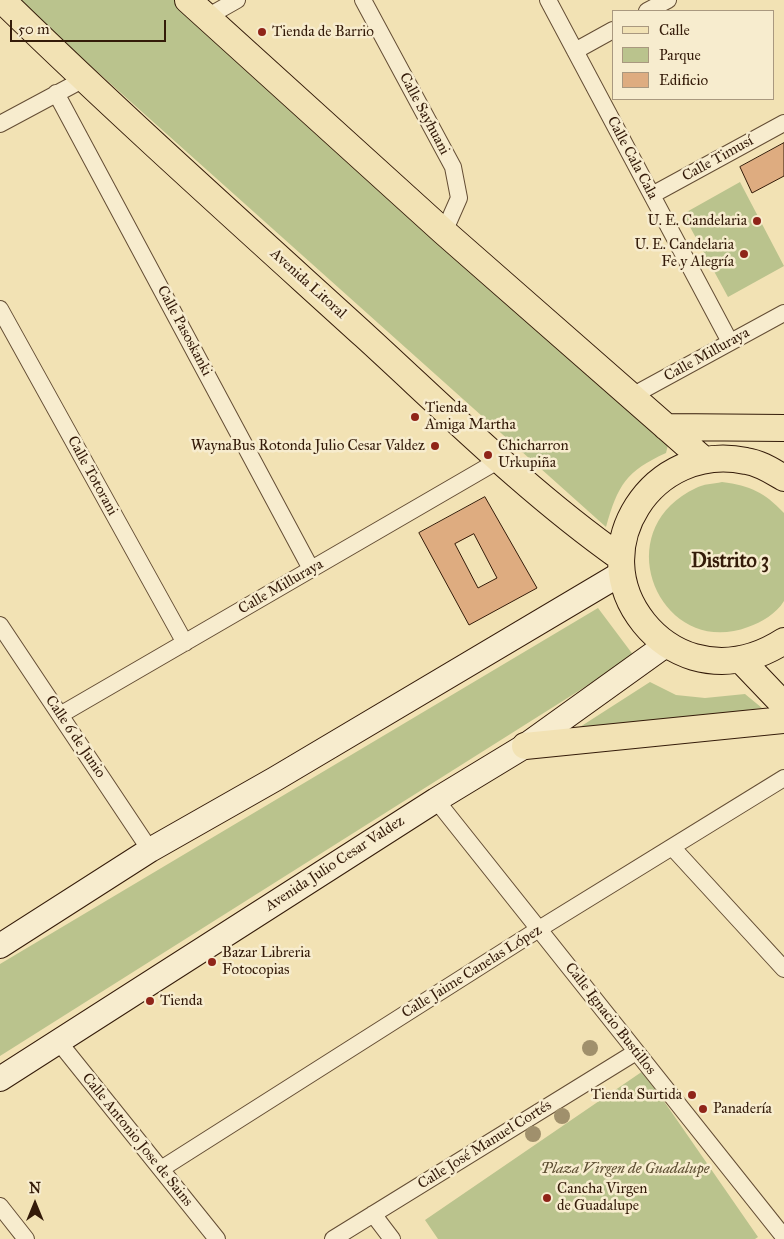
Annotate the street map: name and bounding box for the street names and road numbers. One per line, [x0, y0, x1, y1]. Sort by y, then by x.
street label: Calle Sayhuani [395, 70, 453, 158]
street label: Calle Cala Cala [603, 113, 661, 203]
street label: Calle Timusí [679, 132, 757, 186]
street label: Avenida Litoral [266, 245, 350, 323]
street label: Calle Pasoskanki [153, 283, 215, 379]
street label: Calle Milluraya [661, 324, 753, 386]
street label: Calle Totorani [63, 433, 121, 519]
street label: Calle Milluraya [235, 556, 327, 618]
street label: Calle 6 de Junio [41, 692, 109, 782]
street label: Avenida Julio Cesar Valdez [262, 812, 408, 916]
street label: Calle Jaime Canelas López [399, 922, 545, 1022]
street label: Calle Ignacio Bustillos [561, 959, 659, 1079]
street label: Calle Antonio Jose de Sains [78, 1070, 196, 1210]
street label: Calle José Manuel Cortés [415, 1096, 555, 1194]

